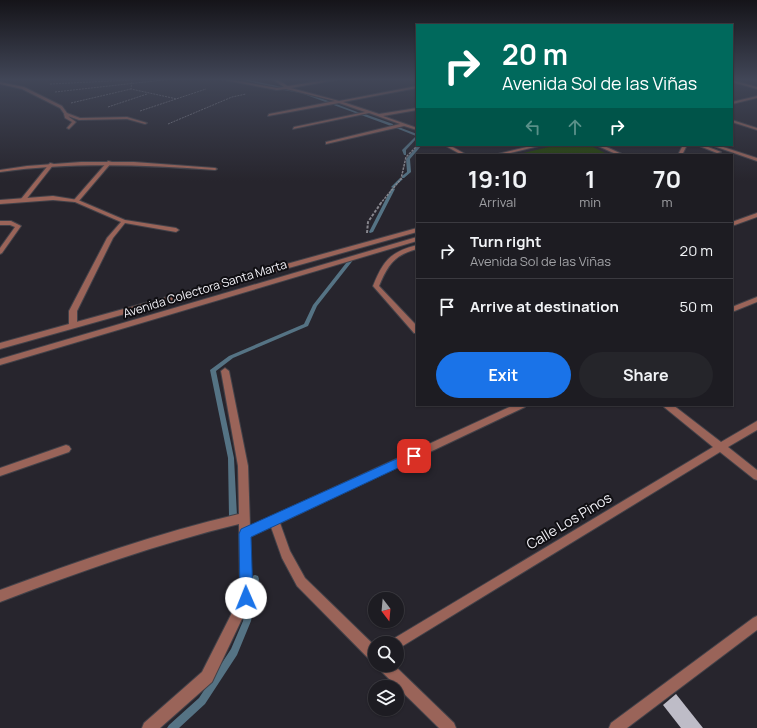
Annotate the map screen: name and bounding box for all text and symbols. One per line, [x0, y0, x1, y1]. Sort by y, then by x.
text: 20 m [502, 35, 568, 73]
icon: right [436, 40, 488, 92]
text: Avenida Sol de las Viñas [502, 71, 697, 95]
icon: left [522, 116, 544, 138]
icon: ahead [564, 116, 586, 138]
icon: right [606, 116, 628, 138]
text: 19:10 [468, 162, 528, 195]
text: 1 [585, 162, 595, 195]
text: 70 [653, 162, 681, 195]
text: Arrival [479, 193, 516, 211]
text: min [579, 193, 601, 211]
text: m [662, 193, 673, 211]
text: Turn right [470, 231, 541, 252]
icon: right [436, 240, 458, 262]
text: 20 m [680, 240, 713, 261]
text: Avenida Sol de las Viñas [470, 252, 611, 270]
street label: Avenida Colectora Santa Marta [121, 255, 289, 322]
icon: arrive [436, 296, 458, 318]
text: Arrive at destination [470, 296, 619, 317]
text: 50 m [679, 296, 713, 317]
button: Exit [436, 352, 571, 398]
button: Share [579, 352, 713, 398]
pin [397, 439, 431, 473]
icon: arrive [403, 445, 425, 467]
street label: Calle Los Pinos [523, 488, 615, 554]
position arrow [225, 577, 267, 619]
north arrow [368, 592, 404, 628]
map controls [368, 592, 404, 716]
button: search [368, 636, 404, 672]
button: layers [368, 680, 404, 716]

